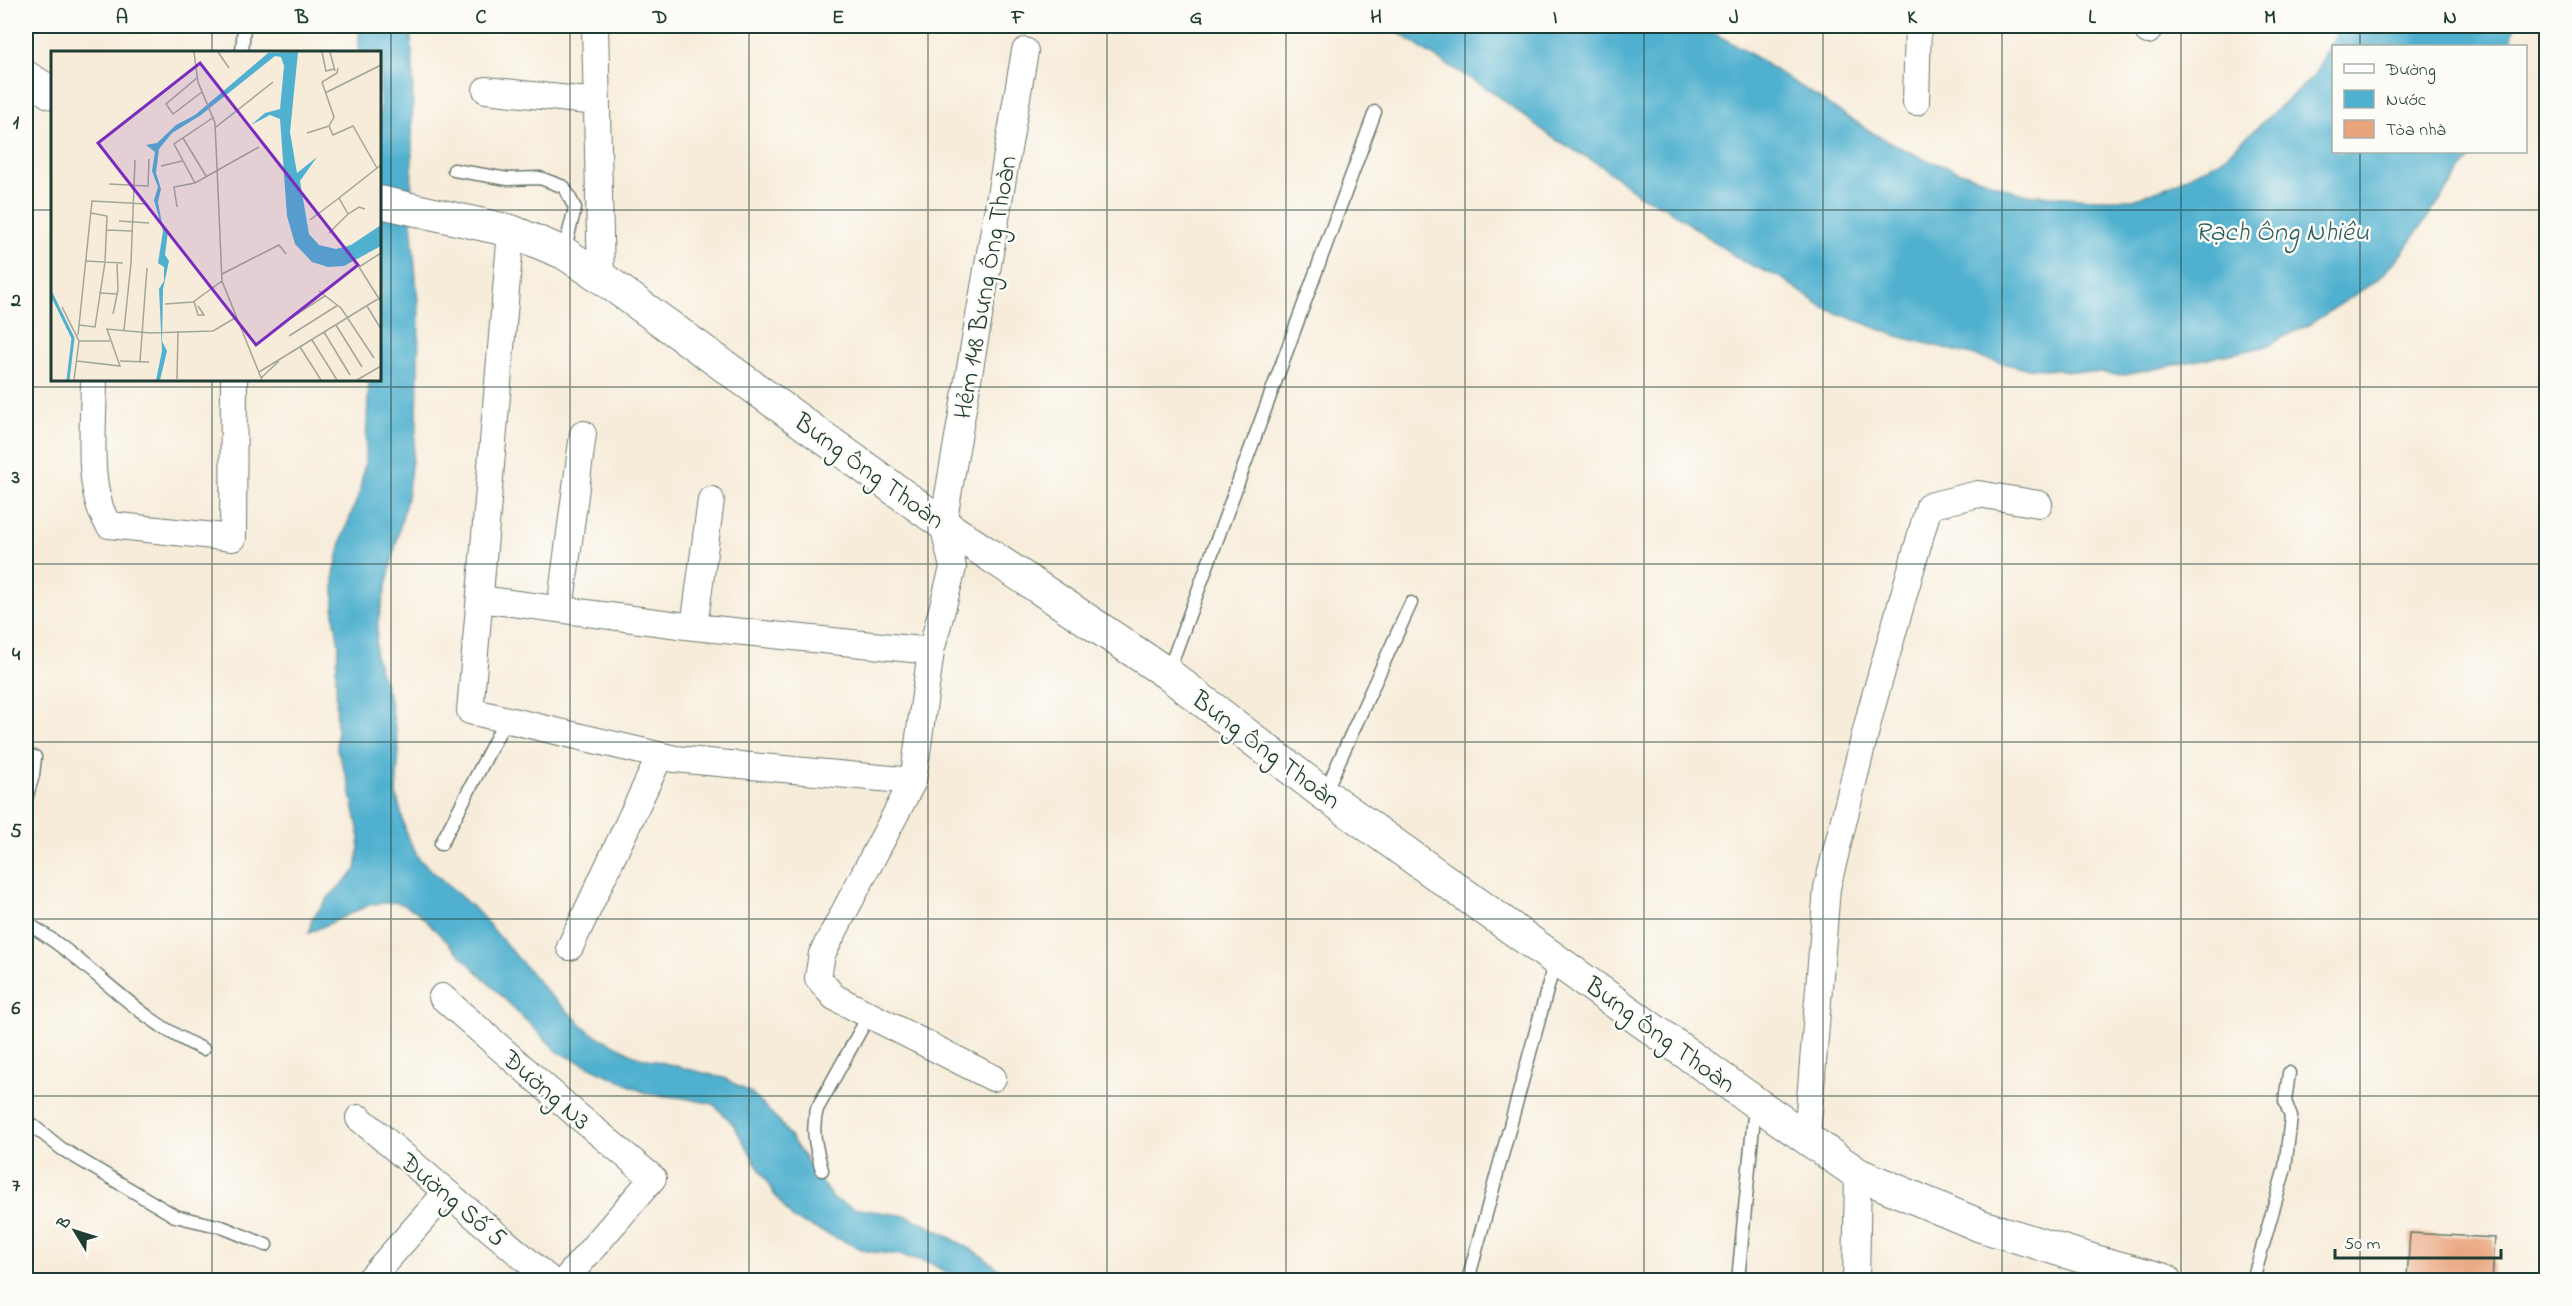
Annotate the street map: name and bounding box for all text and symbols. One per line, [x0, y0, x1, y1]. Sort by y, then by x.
text: A [116, 4, 128, 33]
text: B [294, 4, 309, 33]
text: C [476, 4, 487, 33]
text: D [652, 4, 667, 33]
text: E [832, 4, 844, 33]
text: F [1011, 4, 1025, 33]
text: G [1190, 4, 1203, 33]
text: H [1370, 4, 1382, 33]
text: I [1553, 4, 1558, 33]
text: J [1729, 4, 1739, 33]
text: K [1907, 4, 1918, 33]
text: L [2088, 4, 2096, 33]
text: M [2264, 4, 2276, 33]
text: N [2443, 4, 2457, 33]
legend [2332, 45, 2527, 153]
inset map [51, 51, 381, 381]
text: Đường [2385, 58, 2436, 85]
text: Nước [2386, 88, 2426, 114]
text: 1 [13, 109, 20, 138]
text: Tòa nhà [2386, 118, 2446, 144]
street label: Hẻm 148 Bưng Ông Thoàn [945, 153, 1029, 422]
water label: Rạch Ông Nhiêu [2195, 214, 2369, 254]
text: 2 [10, 287, 21, 316]
street label: Bưng Ông Thoàn [784, 404, 951, 540]
text: 3 [11, 464, 20, 493]
text: 4 [12, 641, 21, 670]
street label: Bưng Ông Thoàn [1182, 682, 1348, 820]
text: 5 [10, 818, 22, 847]
street label: Bưng Ông Thoàn [1575, 968, 1742, 1104]
text: 6 [12, 995, 21, 1024]
street label: Đường N3 [492, 1041, 598, 1141]
street label: Đường Số 5 [389, 1144, 514, 1258]
text: 7 [12, 1172, 21, 1201]
north arrow [45, 1201, 105, 1261]
text: B [51, 1211, 78, 1235]
scale bar [2335, 1222, 2502, 1260]
text: 50 m [2344, 1232, 2381, 1258]

